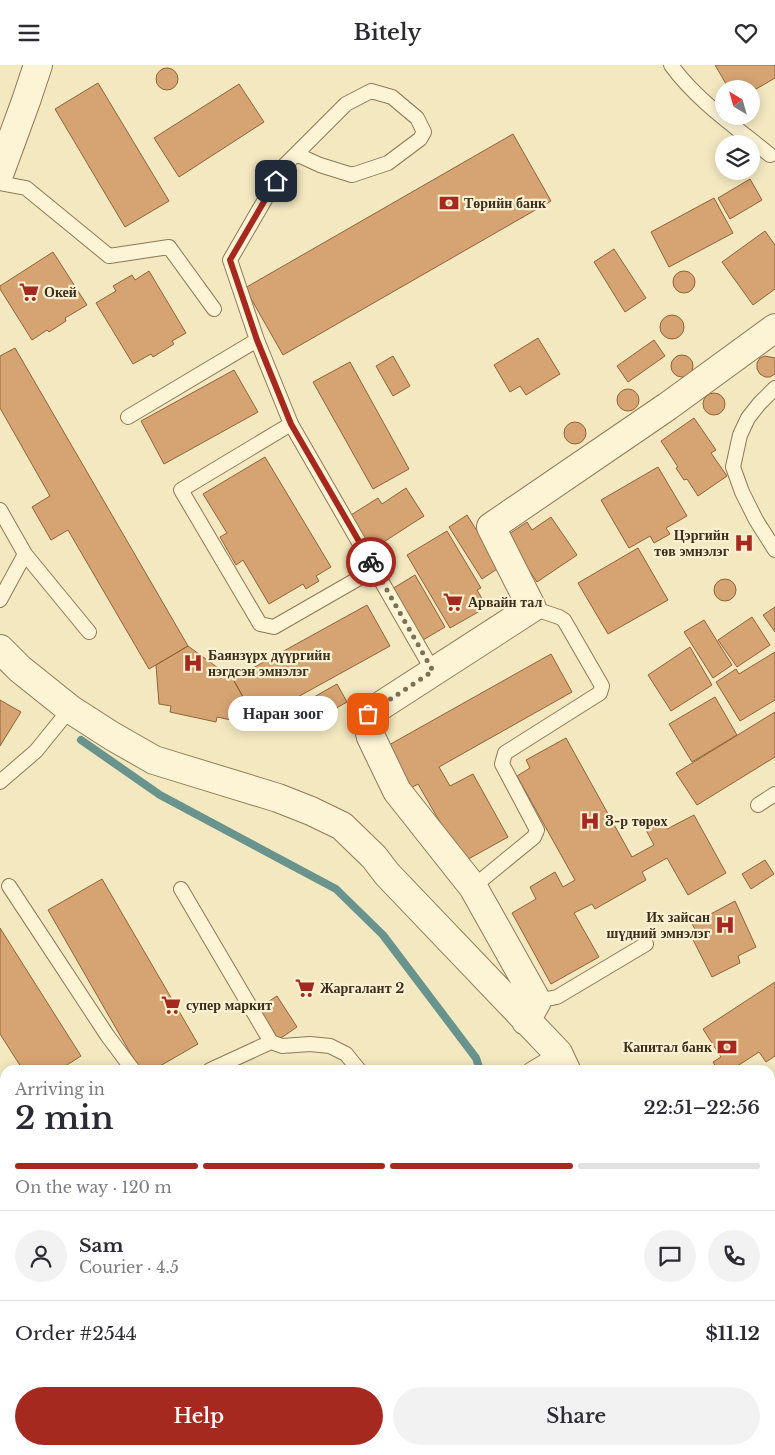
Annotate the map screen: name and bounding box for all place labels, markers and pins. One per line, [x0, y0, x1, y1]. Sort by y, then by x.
pin [255, 160, 297, 202]
bank icon: Төрийн банк [438, 192, 460, 214]
place label: Төрийн банк [464, 194, 547, 212]
supermarket icon: Окей [18, 281, 40, 303]
place label: Окей [44, 283, 77, 301]
place label: Цэргийн төв эмнэлэг [654, 526, 729, 560]
hospital icon: Цэргийн төв эмнэлэг [733, 532, 755, 554]
supermarket icon: Арвайн тал [442, 591, 464, 613]
place label: Арвайн тал [468, 593, 542, 611]
place label: Баянзүрх дүүргийн нэгдсэн эмнэлэг [208, 646, 330, 680]
hospital icon: Баянзүрх дүүргийн нэгдсэн эмнэлэг [182, 652, 204, 674]
pin [347, 693, 389, 735]
callout: Наран зоог [228, 697, 338, 731]
hospital icon: 3-р төрөх [579, 810, 601, 832]
place label: 3-р төрөх [605, 812, 668, 830]
place label: Их зайсан шүдний эмнэлэг [607, 908, 710, 942]
hospital icon: Их зайсан шүдний эмнэлэг [714, 914, 736, 936]
supermarket icon: Жаргалант 2 [294, 977, 316, 999]
place label: Жаргалант 2 [320, 979, 404, 997]
supermarket icon: супер маркит [160, 994, 182, 1016]
place label: супер маркит [186, 996, 272, 1014]
bank icon: Капитал банк [716, 1036, 738, 1058]
place label: Капитал банк [623, 1038, 713, 1056]

